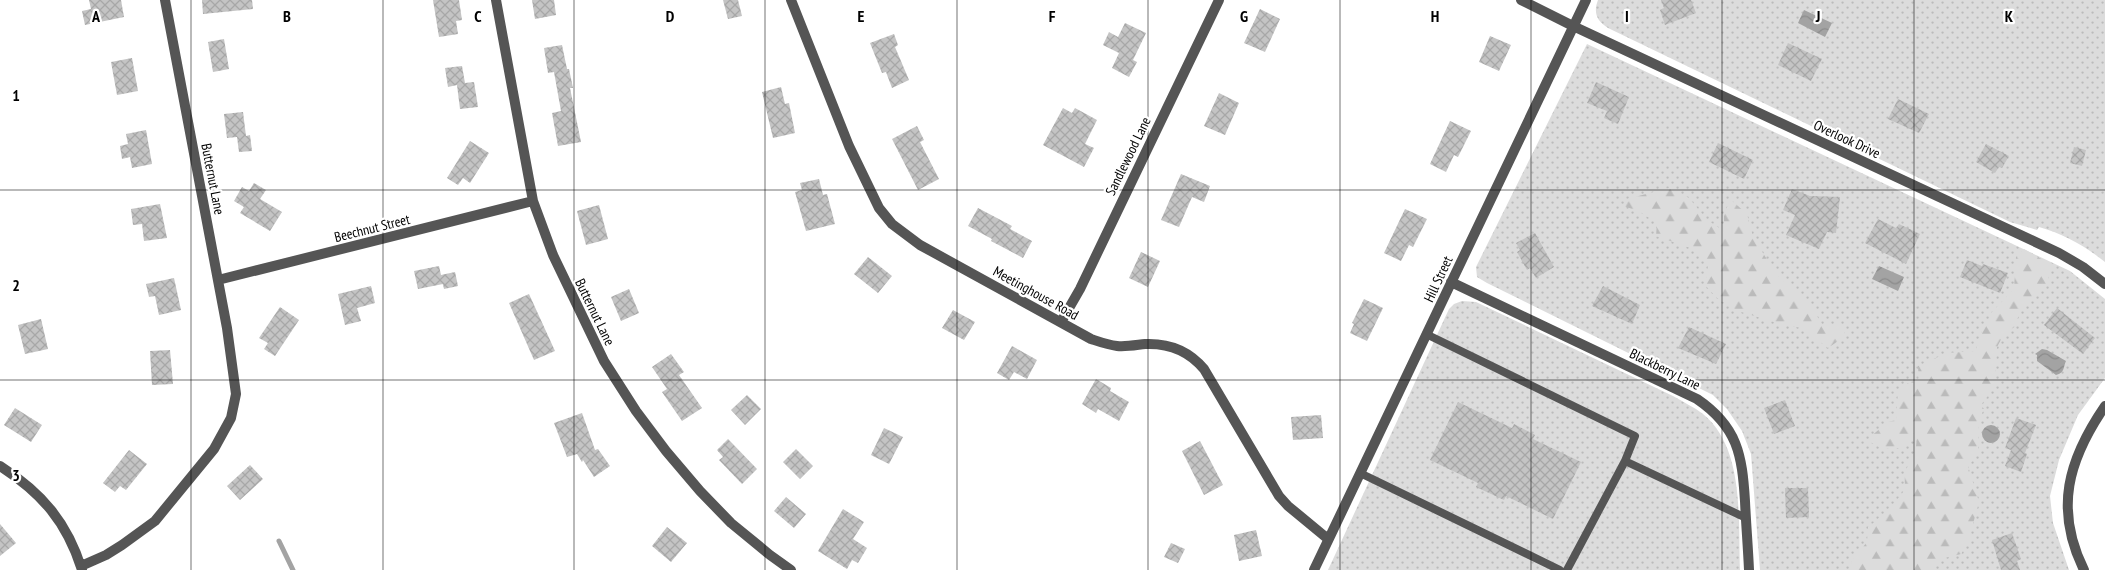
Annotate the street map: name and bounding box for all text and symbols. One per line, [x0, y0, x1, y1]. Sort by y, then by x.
text: A [91, 6, 101, 26]
text: B [283, 6, 291, 26]
text: C [474, 6, 482, 26]
text: D [666, 6, 675, 26]
text: E [858, 6, 865, 26]
text: F [1049, 6, 1056, 26]
text: G [1240, 6, 1248, 26]
text: H [1431, 6, 1439, 26]
text: I [1625, 6, 1629, 26]
text: J [1815, 6, 1820, 26]
text: K [2005, 6, 2014, 26]
text: 1 [12, 85, 20, 105]
street label: Sandlewood Lane [1101, 114, 1155, 198]
street label: Overlook Drive [1811, 116, 1883, 162]
street label: Butternut Lane [197, 142, 229, 216]
street label: Beechnut Street [332, 210, 412, 246]
street label: Hill Street [1419, 253, 1457, 305]
street label: Meetinghouse Road [990, 262, 1082, 324]
text: 2 [12, 275, 20, 295]
street label: Butternut Lane [571, 276, 619, 349]
street label: Blackberry Lane [1627, 344, 1703, 394]
text: 3 [12, 465, 20, 485]

